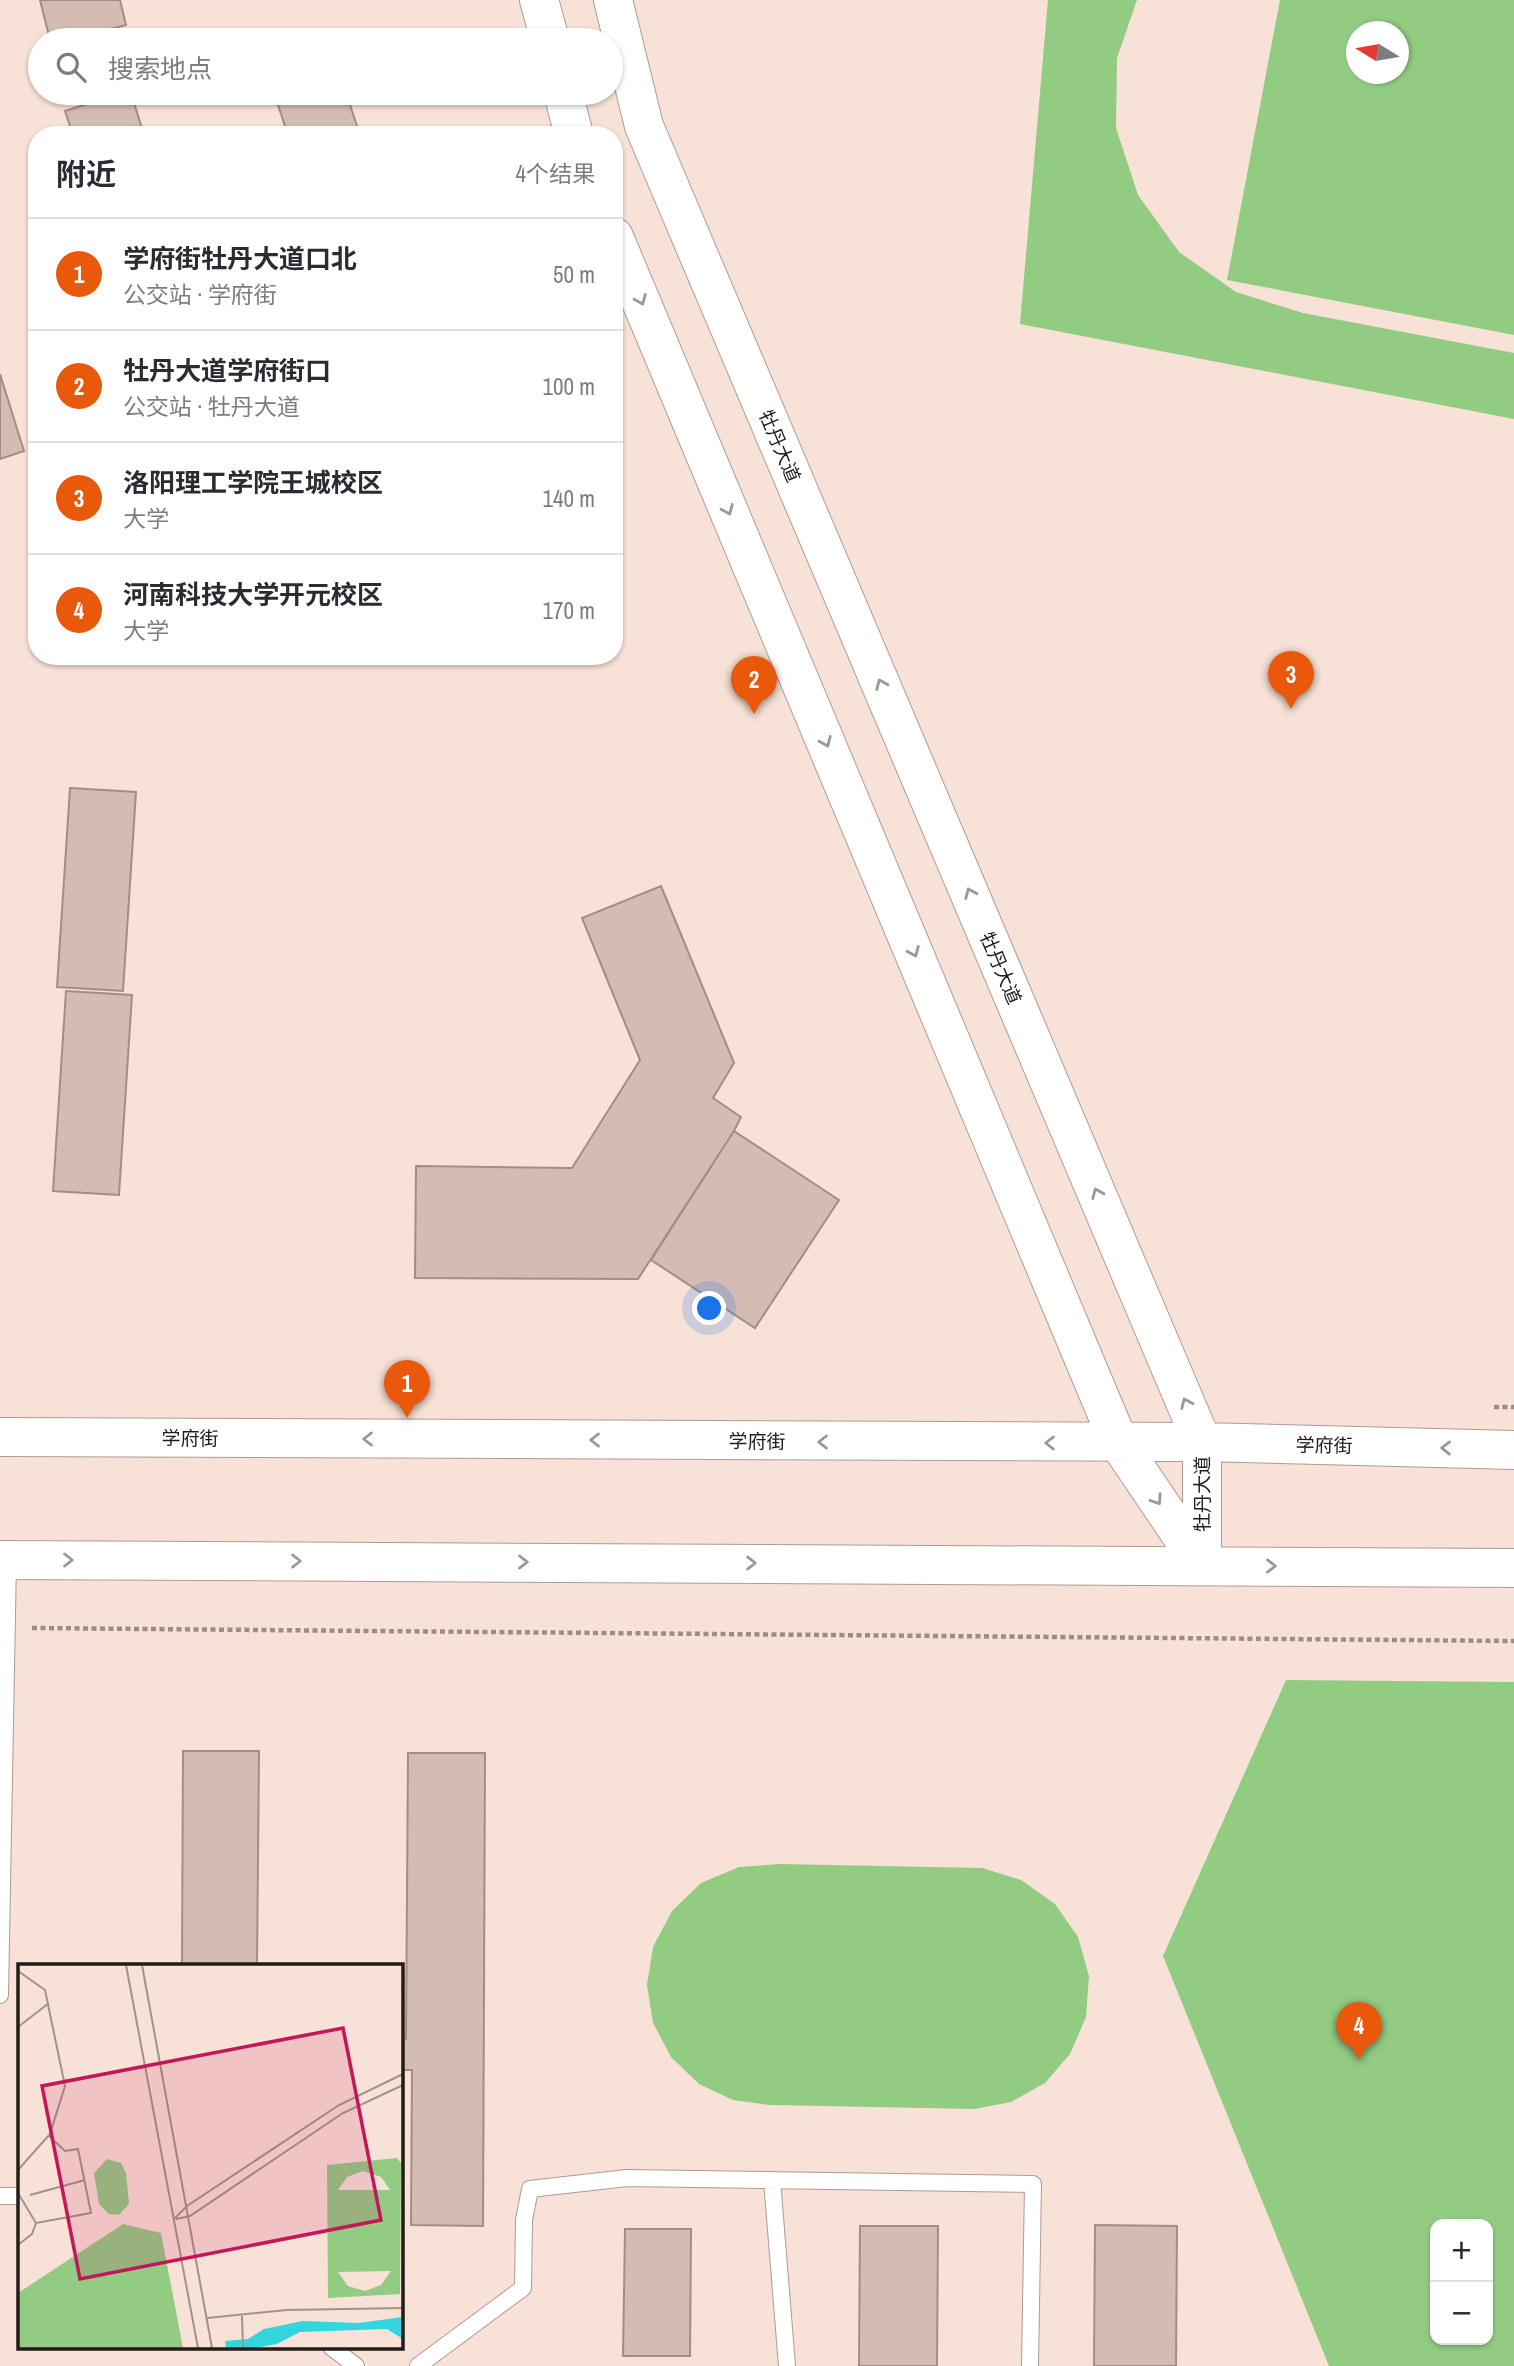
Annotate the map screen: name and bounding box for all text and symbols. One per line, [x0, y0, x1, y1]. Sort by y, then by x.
north arrow [1346, 21, 1409, 84]
search box [28, 28, 623, 105]
icon: search [52, 48, 90, 86]
text: 搜索地点 [108, 51, 212, 86]
text: 附近 [56, 154, 116, 194]
text: 4个结果 [516, 158, 595, 189]
text: 学府街牡丹大道口北 [123, 241, 357, 276]
text: 1 [74, 259, 84, 290]
text: 50 m [553, 259, 595, 290]
text: 公交站 · 学府街 [123, 279, 277, 310]
one-way arrow [632, 293, 646, 305]
text: 牡丹大道学府街口 [123, 353, 331, 388]
text: 2 [74, 371, 84, 402]
text: 100 m [543, 371, 595, 402]
text: 公交站 · 牡丹大道 [123, 391, 300, 422]
street label: 牡丹大道 [753, 406, 807, 486]
text: 洛阳理工学院王城校区 [123, 465, 383, 500]
text: 3 [74, 483, 84, 514]
text: 140 m [543, 483, 595, 514]
text: 大学 [123, 503, 169, 534]
one-way arrow [720, 503, 734, 515]
text: 河南科技大学开元校区 [123, 577, 383, 612]
text: 4 [74, 595, 84, 626]
text: 170 m [543, 595, 595, 626]
text: 大学 [123, 615, 169, 646]
pin: 3 [1268, 651, 1314, 709]
pin: 2 [731, 656, 777, 714]
one-way arrow [875, 679, 889, 691]
one-way arrow [817, 736, 831, 748]
one-way arrow [964, 888, 978, 901]
street label: 牡丹大道 [974, 928, 1028, 1008]
one-way arrow [905, 946, 919, 958]
one-way arrow [1091, 1188, 1105, 1200]
your location [692, 1291, 726, 1325]
pin: 1 [384, 1360, 430, 1418]
one-way arrow [1180, 1397, 1194, 1409]
street label: 学府街 [161, 1425, 219, 1451]
street label: 学府街 [728, 1428, 786, 1454]
one-way arrow [362, 1431, 373, 1447]
street label: 学府街 [1295, 1432, 1353, 1458]
one-way arrow [590, 1433, 601, 1448]
one-way arrow [817, 1434, 828, 1450]
one-way arrow [1045, 1435, 1055, 1451]
one-way arrow [1440, 1440, 1451, 1456]
street label: 牡丹大道 [1189, 1456, 1215, 1532]
one-way arrow [1149, 1492, 1162, 1505]
one-way arrow [63, 1552, 74, 1568]
one-way arrow [291, 1553, 301, 1569]
one-way arrow [518, 1554, 529, 1570]
one-way arrow [746, 1555, 756, 1571]
one-way arrow [1266, 1558, 1276, 1574]
inset map [18, 1964, 402, 2348]
pin: 4 [1336, 2002, 1382, 2060]
map controls [1430, 2219, 1493, 2345]
button: + [1430, 2219, 1493, 2282]
button: − [1430, 2282, 1493, 2345]

